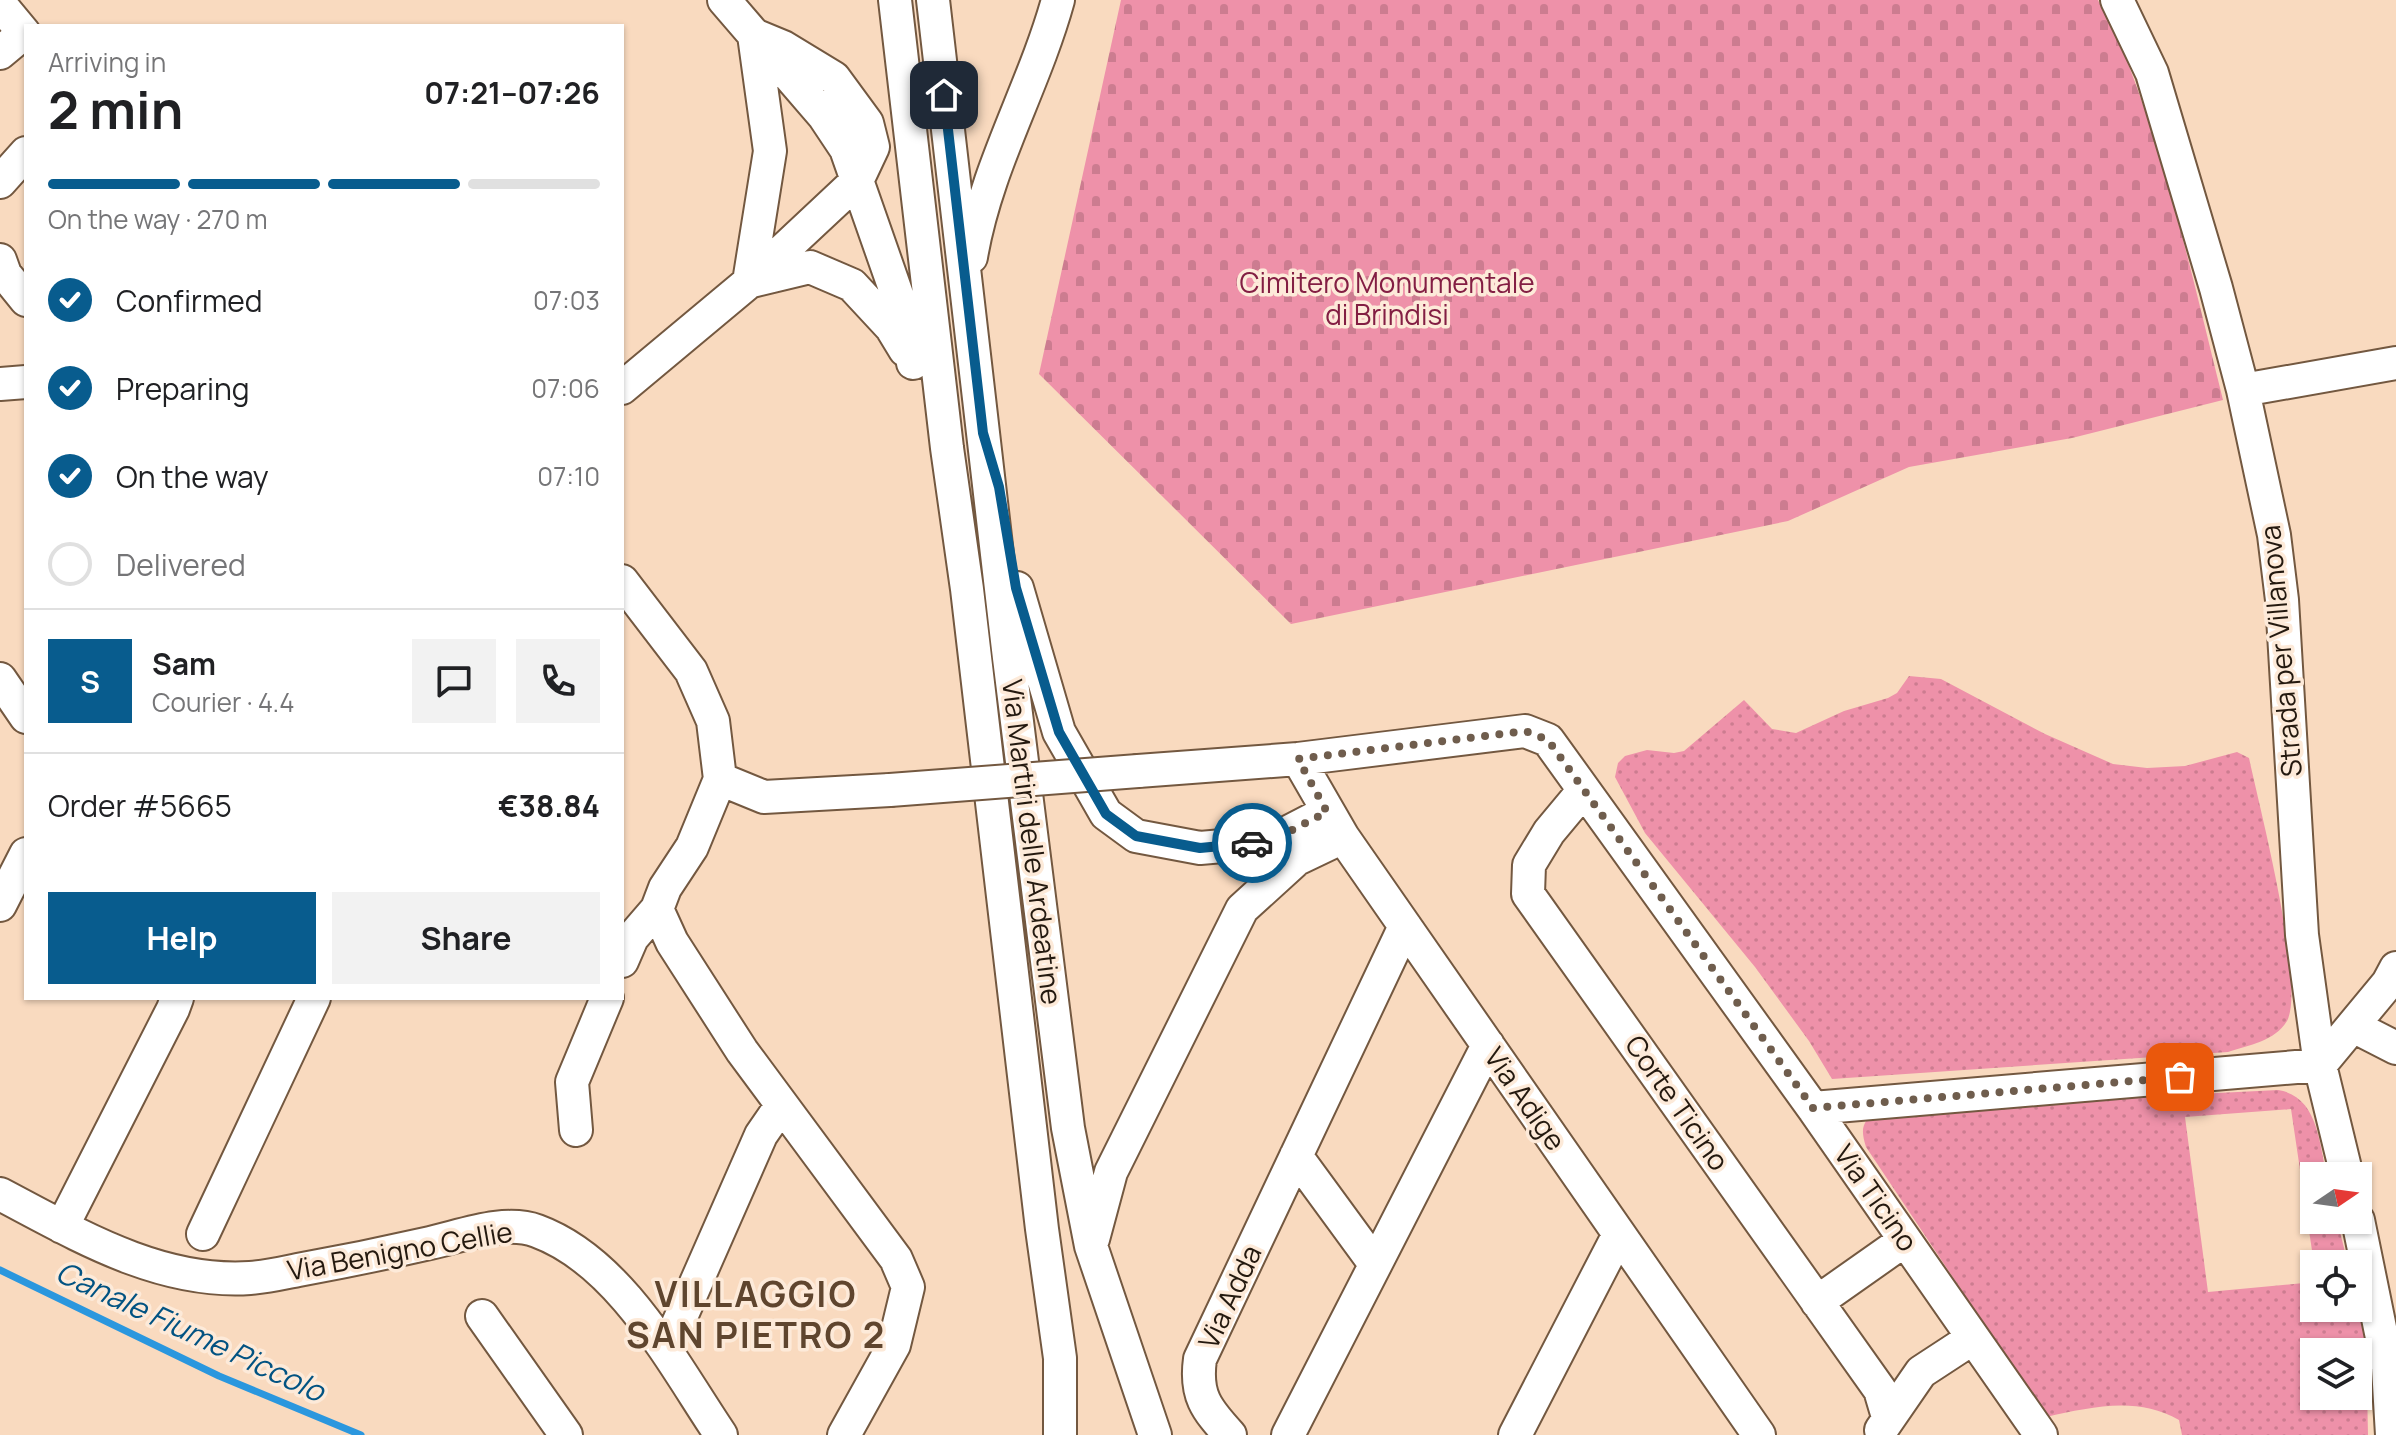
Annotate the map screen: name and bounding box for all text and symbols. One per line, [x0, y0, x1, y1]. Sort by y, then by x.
text: Arriving in [48, 44, 166, 80]
pin [910, 61, 978, 129]
text: 07:21–07:26 [424, 72, 600, 113]
icon: home [922, 73, 966, 117]
text: 2 min [48, 74, 183, 145]
text: On the way · 270 m [48, 201, 268, 237]
park label: Cimitero Monumentale di Brindisi [1239, 263, 1535, 333]
icon: check [48, 278, 92, 322]
text: Confirmed [116, 280, 263, 321]
text: 07:03 [533, 282, 600, 318]
icon: check [48, 366, 92, 410]
text: Preparing [116, 368, 250, 409]
text: 07:06 [531, 370, 600, 406]
icon: check [48, 454, 92, 498]
text: On the way [116, 456, 269, 497]
text: 07:10 [537, 458, 600, 494]
street label: Strada per Villanova [2250, 523, 2310, 779]
text: Delivered [116, 544, 246, 585]
button: chat [412, 639, 496, 723]
button: phone [516, 639, 600, 723]
text: Sam [152, 643, 216, 684]
text: S [80, 661, 100, 702]
street label: Via Martiri delle Ardeatine [994, 677, 1072, 1007]
text: Courier · 4.4 [152, 684, 294, 720]
text: Order #5665 [48, 785, 232, 826]
text: €38.84 [498, 785, 600, 826]
courier [1212, 803, 1292, 883]
icon: car [1230, 821, 1274, 865]
button: Help [48, 892, 316, 984]
button: Share [332, 892, 600, 984]
street label: Corte Ticino [1617, 1027, 1738, 1178]
street label: Via Adige [1476, 1039, 1575, 1158]
pin [2146, 1043, 2214, 1111]
icon: bag [2158, 1055, 2202, 1099]
street label: Via Ticino [1826, 1137, 1927, 1258]
north arrow [2300, 1162, 2372, 1234]
map controls [2300, 1162, 2372, 1410]
street label: Via Benigno Cellie [284, 1212, 515, 1289]
street label: Via Adda [1189, 1238, 1270, 1355]
water label: Canale Fiume Piccolo [50, 1250, 334, 1412]
button: locate [2300, 1250, 2372, 1322]
district label: VILLAGGIO SAN PIETRO 2 [626, 1269, 886, 1359]
button: layers [2300, 1338, 2372, 1410]

